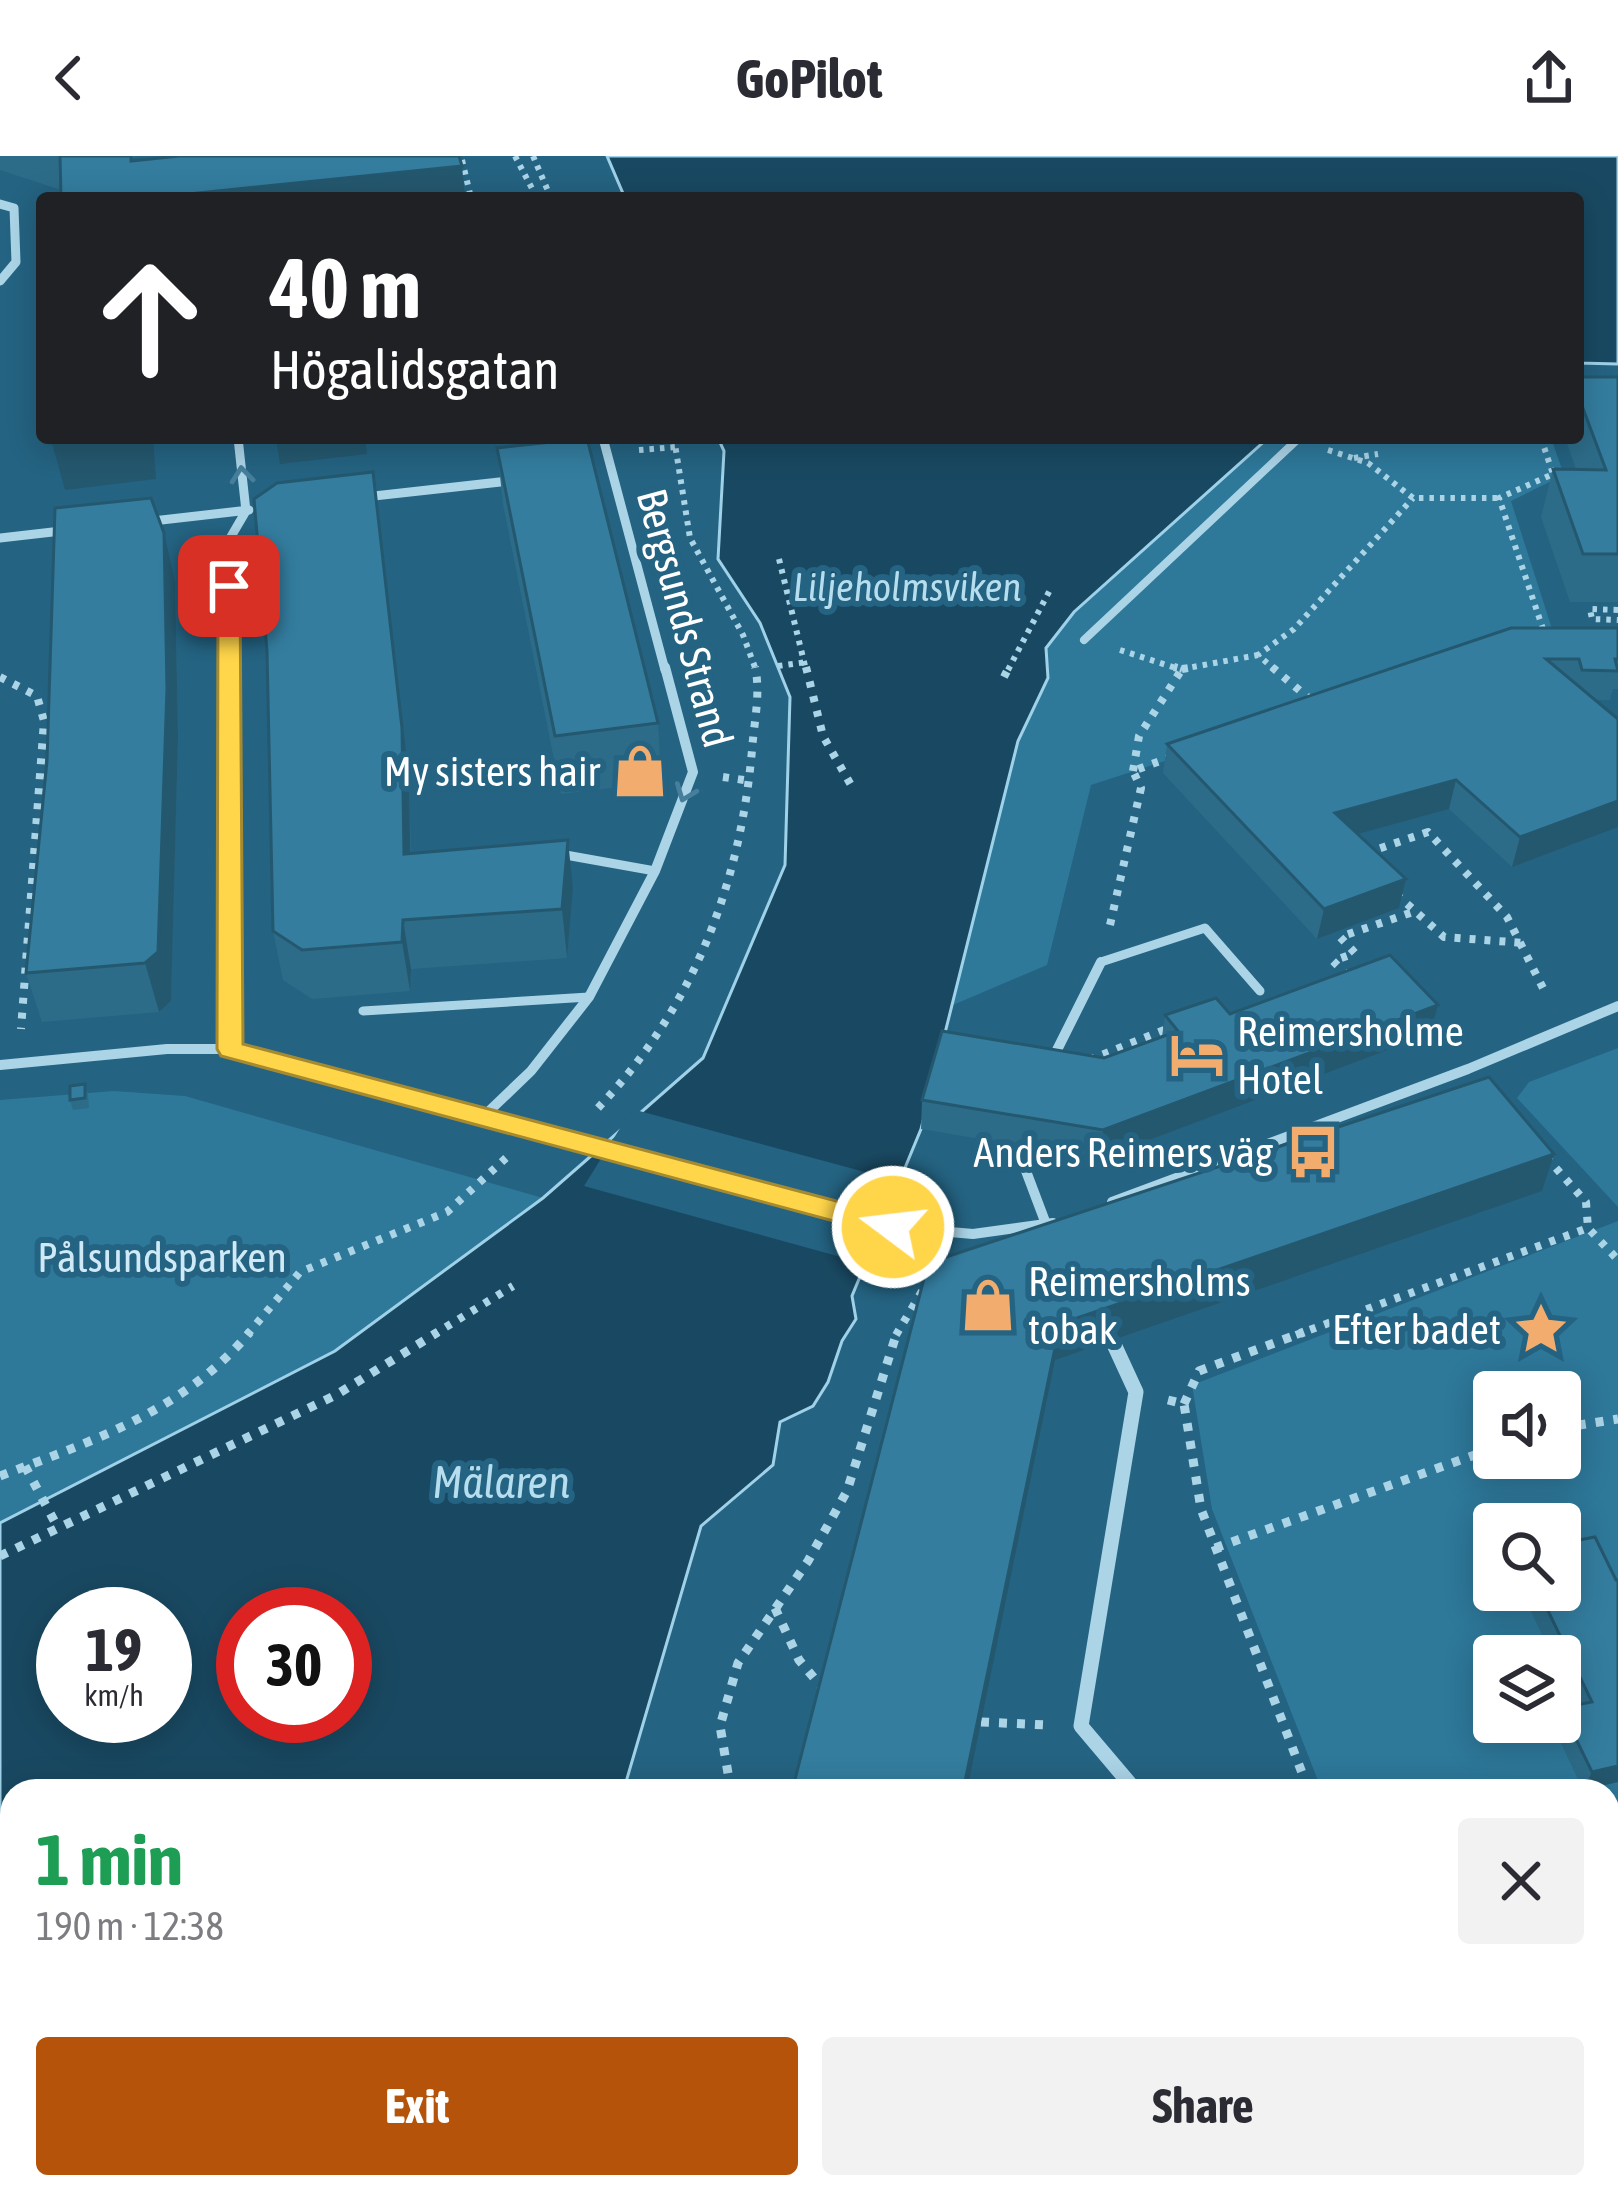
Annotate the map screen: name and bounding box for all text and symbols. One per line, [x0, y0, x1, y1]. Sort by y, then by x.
icon: back [36, 45, 102, 111]
icon: share [1516, 45, 1582, 111]
text: GoPilot [735, 48, 883, 109]
icon: ahead [72, 240, 228, 396]
text: 40 m [270, 240, 421, 336]
text: Högalidsgatan [270, 339, 560, 400]
one-way arrow [230, 466, 255, 485]
street label: Bergsunds Strand [627, 484, 743, 752]
pin [178, 535, 280, 637]
icon: arrive [196, 553, 262, 619]
water label: Liljeholmsviken [793, 565, 1021, 609]
shop icon: My sisters hair [611, 742, 669, 800]
place label: My sisters hair [384, 747, 601, 795]
one-way arrow [675, 782, 700, 803]
place label: Reimersholme Hotel [1237, 1007, 1464, 1103]
hotel icon: Reimersholme Hotel [1168, 1026, 1226, 1084]
bus stop icon: Anders Reimers väg [1284, 1123, 1342, 1181]
place label: Anders Reimers väg [974, 1128, 1273, 1176]
position arrow [830, 1164, 956, 1290]
park label: Pålsundsparken [37, 1233, 287, 1281]
place label: Reimersholms tobak [1028, 1257, 1251, 1353]
shop icon: Reimersholms tobak [959, 1276, 1017, 1334]
place icon: Efter badet [1512, 1300, 1570, 1358]
place label: Efter badet [1332, 1305, 1501, 1353]
map controls [1473, 1371, 1581, 1743]
button: sound [1473, 1371, 1581, 1479]
water label: Mälaren [432, 1456, 570, 1508]
button: search [1473, 1503, 1581, 1611]
speed limit sign: 30 [216, 1587, 372, 1743]
text: 19 [86, 1615, 142, 1684]
button: layers [1473, 1635, 1581, 1743]
text: km/h [84, 1678, 144, 1712]
text: 1 min [36, 1818, 183, 1900]
button: close [1458, 1818, 1584, 1944]
text: 190 m · 12:38 [36, 1904, 224, 1948]
button: Exit [36, 2037, 798, 2175]
button: Share [822, 2037, 1584, 2175]

